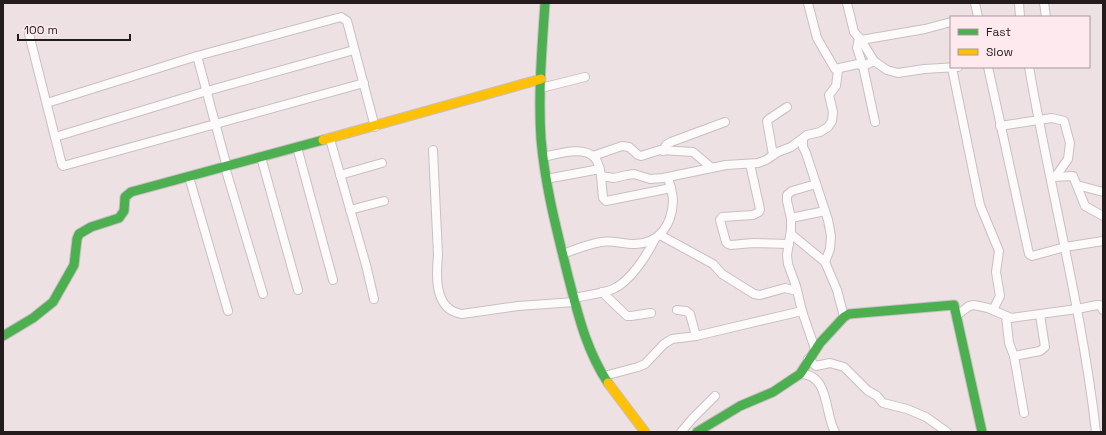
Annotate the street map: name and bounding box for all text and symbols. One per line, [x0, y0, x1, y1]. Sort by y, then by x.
scale bar [18, 16, 130, 42]
legend [950, 16, 1090, 68]
text: 100 m [24, 22, 58, 38]
text: Fast [986, 24, 1011, 40]
text: Slow [986, 44, 1013, 60]

